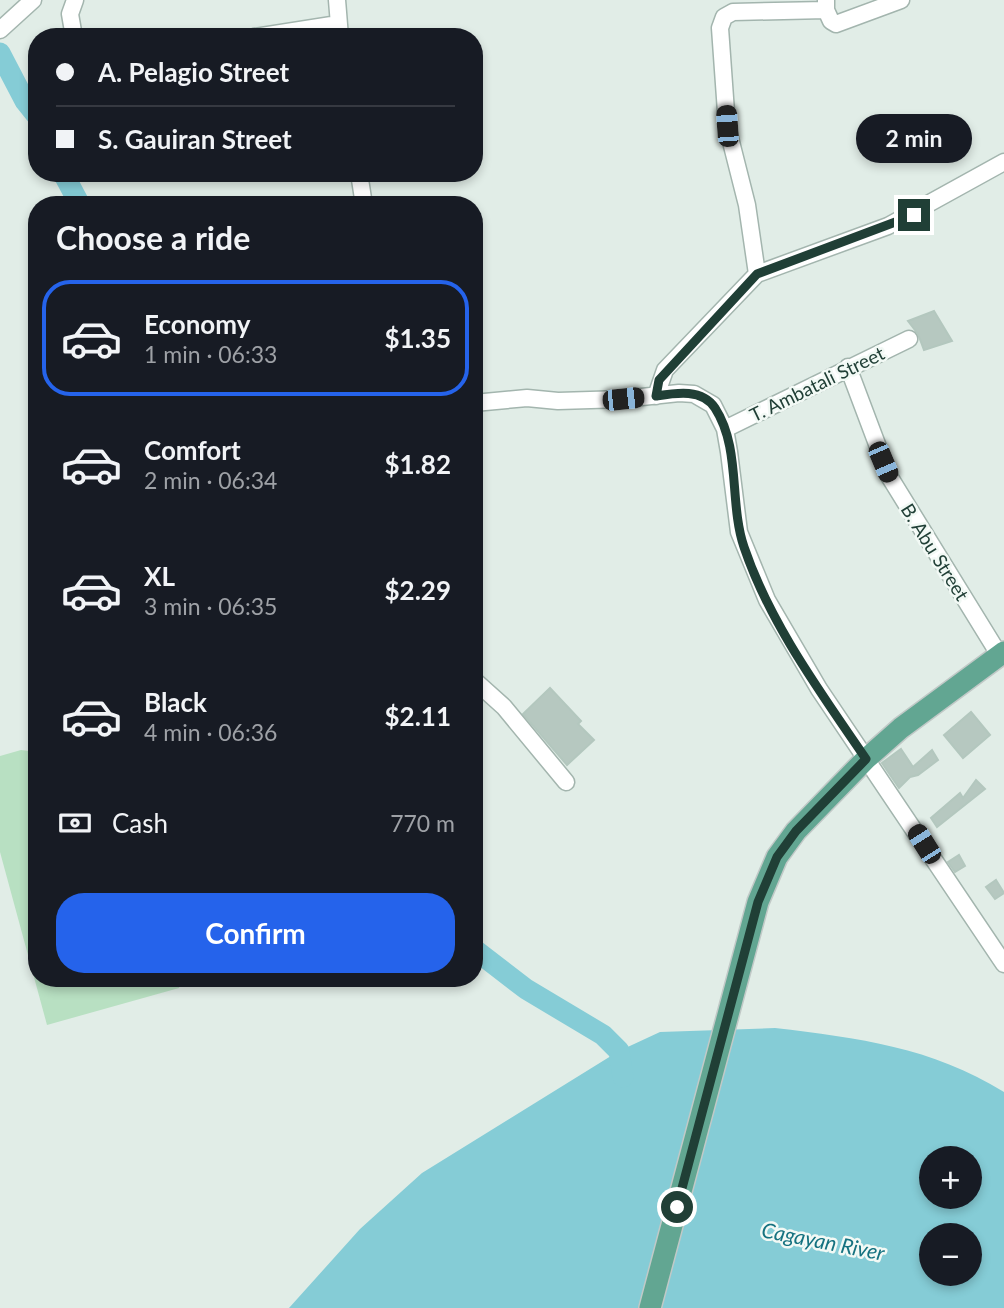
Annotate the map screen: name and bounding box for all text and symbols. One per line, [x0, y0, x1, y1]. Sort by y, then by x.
text: A. Pelagio Street [98, 56, 289, 88]
car [716, 104, 739, 148]
callout: 2 min [856, 114, 972, 162]
text: S. Gauiran Street [98, 123, 292, 155]
text: 2 min [885, 124, 943, 152]
route end [898, 199, 930, 231]
text: Choose a ride [56, 218, 250, 257]
icon: car [60, 307, 123, 370]
text: Economy [144, 308, 250, 340]
text: $1.35 [385, 322, 451, 354]
text: 1 min · 06:33 [144, 340, 277, 368]
street label: T. Ambatali Street [746, 341, 888, 426]
car [602, 386, 645, 412]
icon: car [60, 433, 123, 496]
text: Comfort [144, 434, 241, 466]
car [866, 439, 901, 485]
text: $1.82 [385, 448, 451, 480]
text: 2 min · 06:34 [144, 466, 277, 494]
street label: B. Abu Street [897, 499, 974, 605]
icon: car [60, 559, 123, 622]
text: XL [144, 560, 175, 592]
text: $2.29 [385, 574, 451, 606]
text: 3 min · 06:35 [144, 592, 277, 620]
icon: car [60, 685, 123, 748]
text: Black [144, 686, 207, 718]
text: $2.11 [385, 700, 451, 732]
text: 4 min · 06:36 [144, 718, 277, 746]
icon: cash [56, 804, 94, 842]
text: Cash [112, 807, 168, 839]
text: 770 m [390, 809, 455, 837]
car [904, 821, 945, 867]
button: Confirm [56, 893, 455, 973]
map controls [919, 1146, 982, 1286]
button: + [919, 1146, 982, 1209]
route start [661, 1191, 693, 1223]
water label: Cagayan River [760, 1216, 888, 1265]
button: − [919, 1223, 982, 1286]

